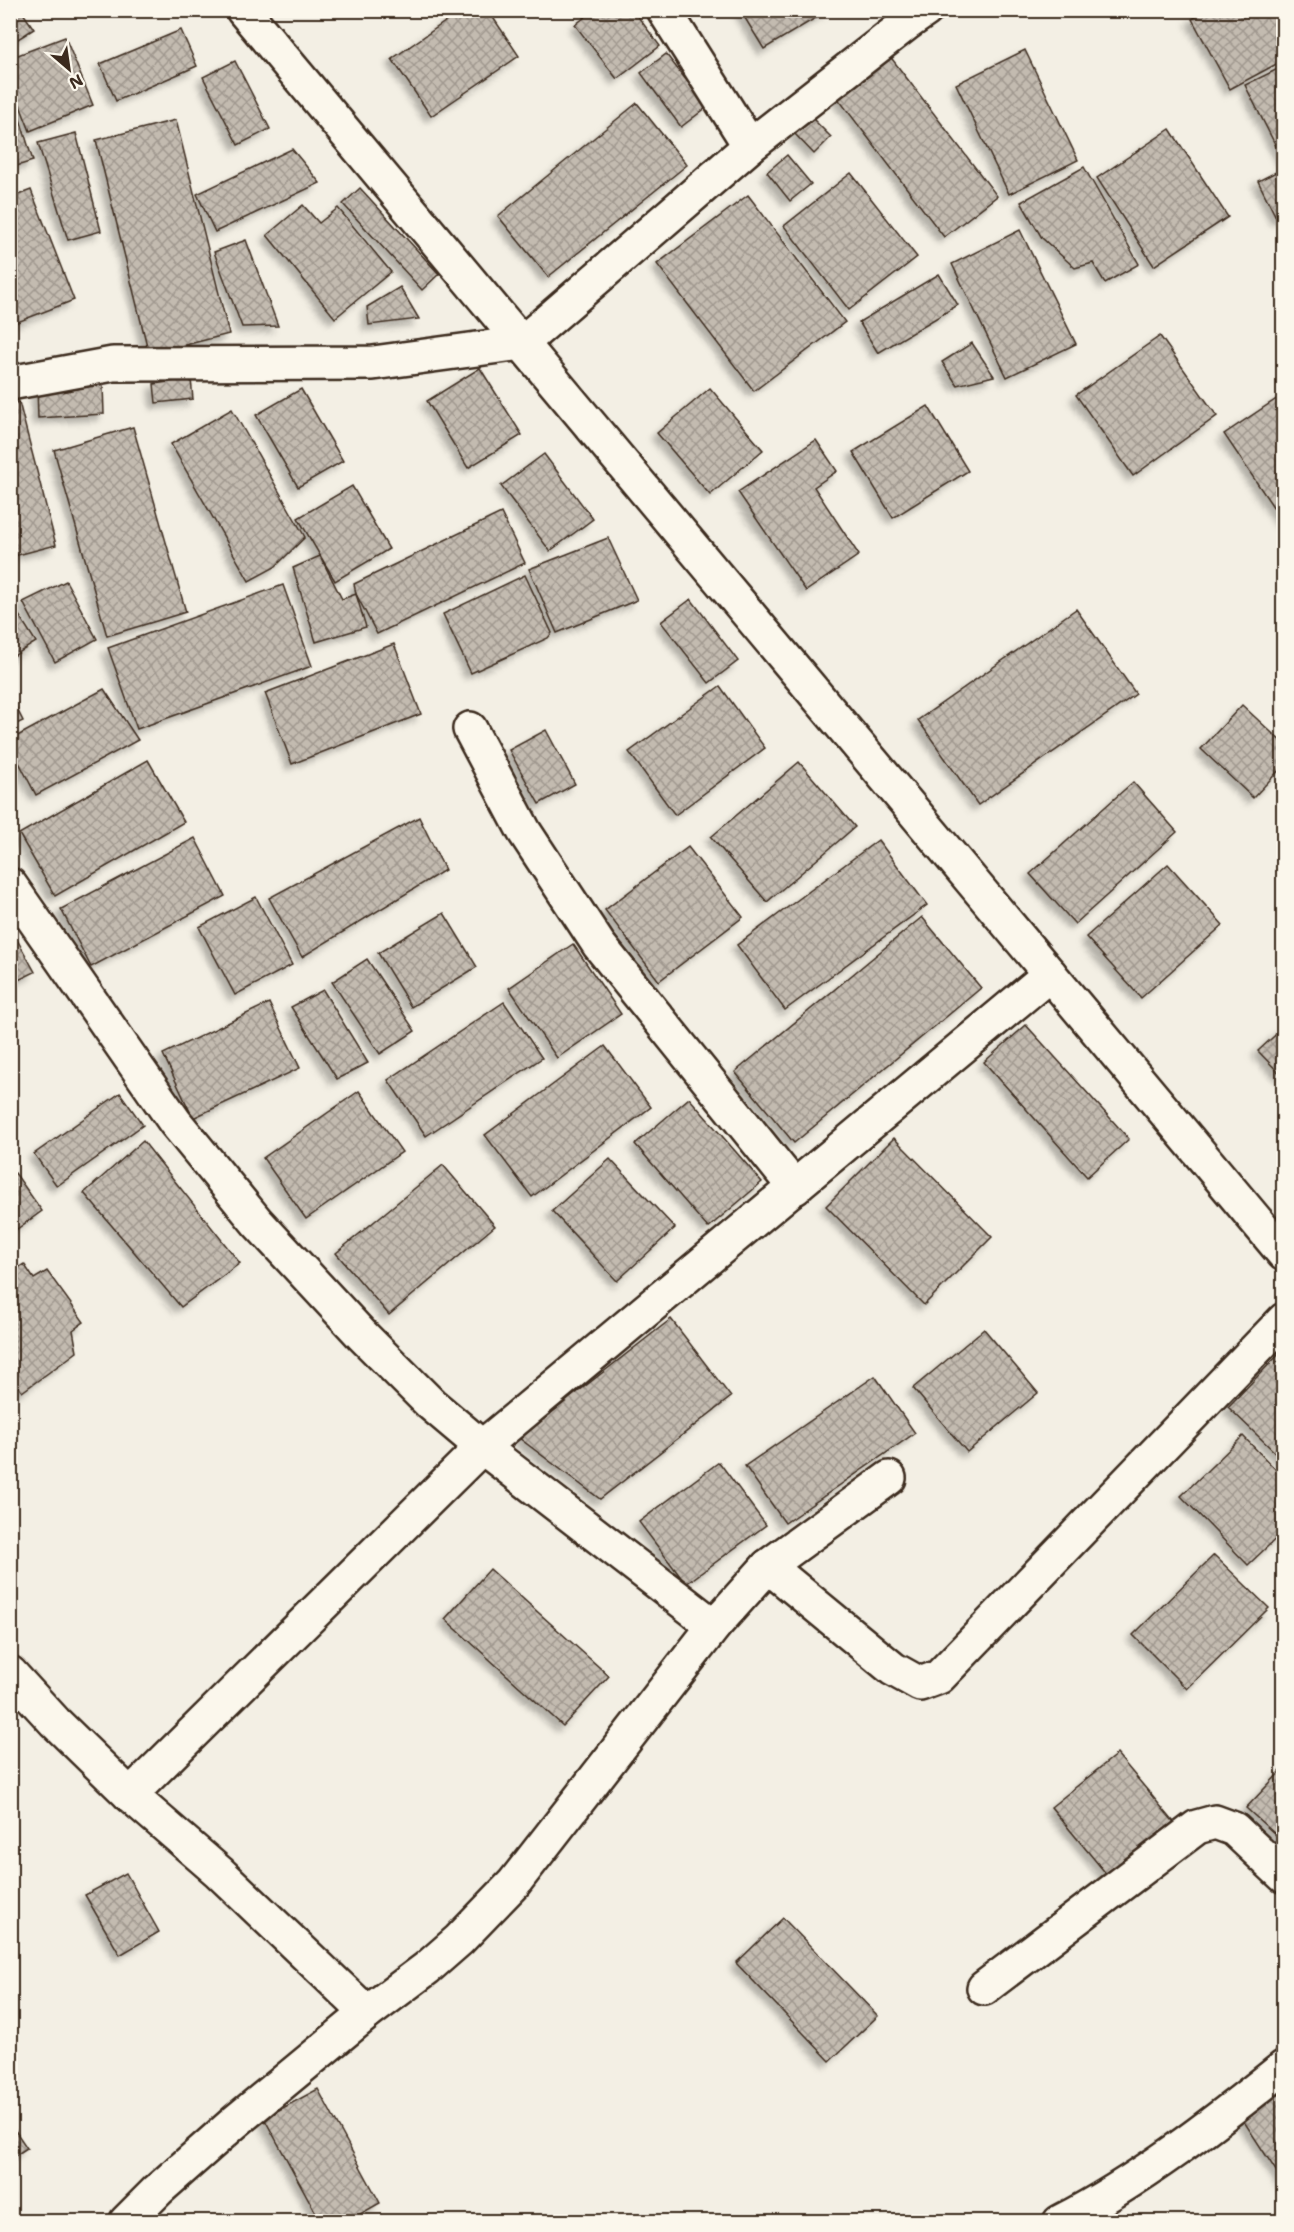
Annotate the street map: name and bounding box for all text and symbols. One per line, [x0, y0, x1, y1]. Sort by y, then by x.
north arrow [39, 39, 99, 99]
text: N [65, 69, 87, 94]

